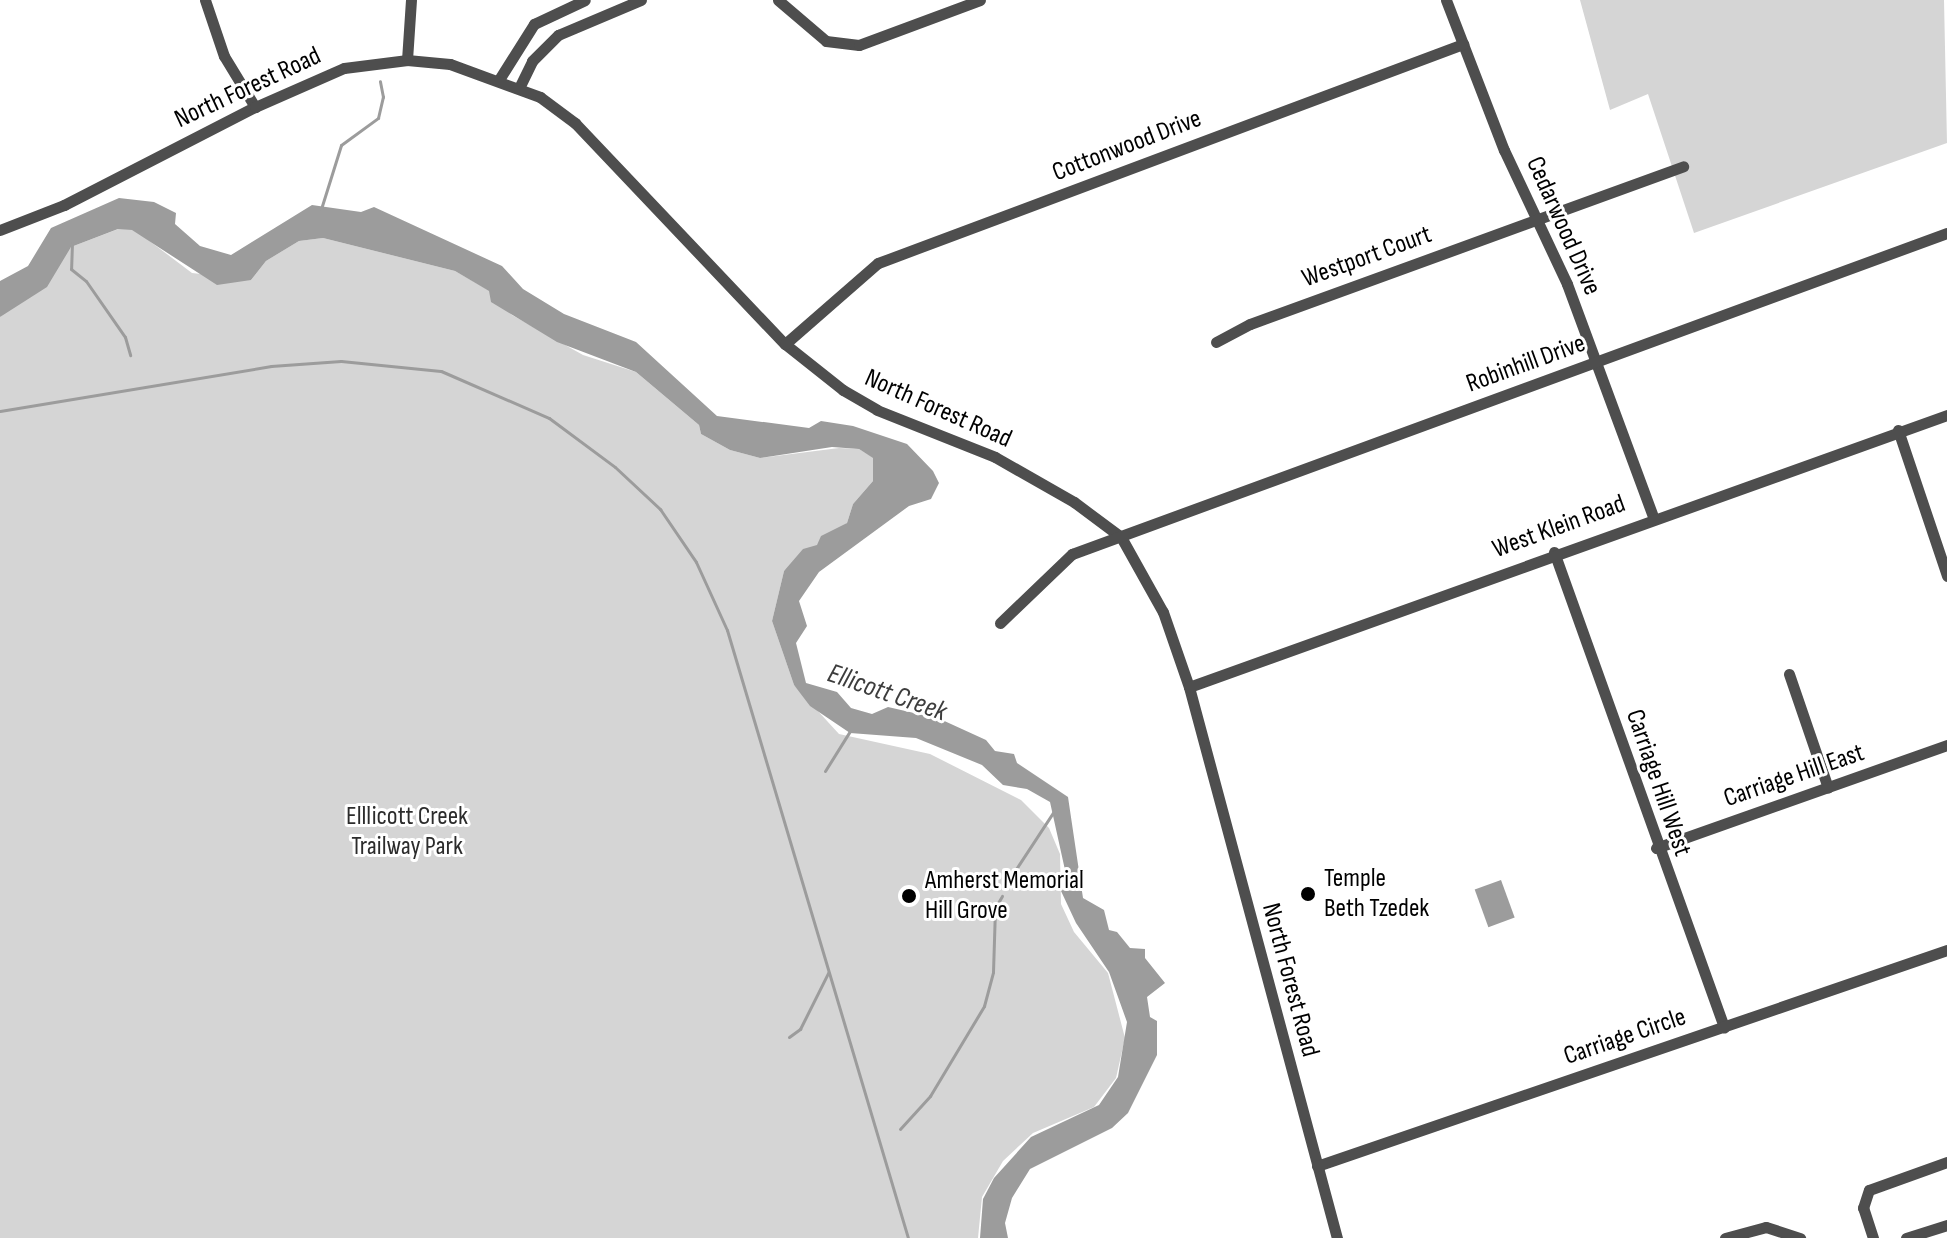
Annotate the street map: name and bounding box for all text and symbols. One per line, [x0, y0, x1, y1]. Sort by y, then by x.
street label: North Forest Road [170, 41, 326, 135]
street label: Cottonwood Drive [1048, 103, 1206, 189]
street label: Cedarwood Drive [1519, 152, 1607, 300]
street label: Westport Court [1298, 219, 1436, 295]
street label: Robinhill Drive [1462, 328, 1590, 400]
street label: North Forest Road [860, 363, 1016, 455]
street label: West Klein Road [1488, 489, 1630, 565]
water label: Ellicott Creek [823, 657, 951, 729]
street label: Carriage Hill West [1618, 706, 1698, 860]
street label: Carriage Hill East [1720, 737, 1868, 815]
park label: Elllicott Creek Trailway Park [346, 801, 468, 862]
place label: Temple Beth Tzedek [1324, 863, 1429, 924]
place label: Amherst Memorial Hill Grove [925, 865, 1084, 926]
marker: Temple Beth Tzedek [1299, 885, 1317, 903]
marker: Amherst Memorial Hill Grove [900, 887, 918, 905]
street label: North Forest Road [1255, 900, 1325, 1060]
street label: Carriage Circle [1560, 1002, 1690, 1072]

